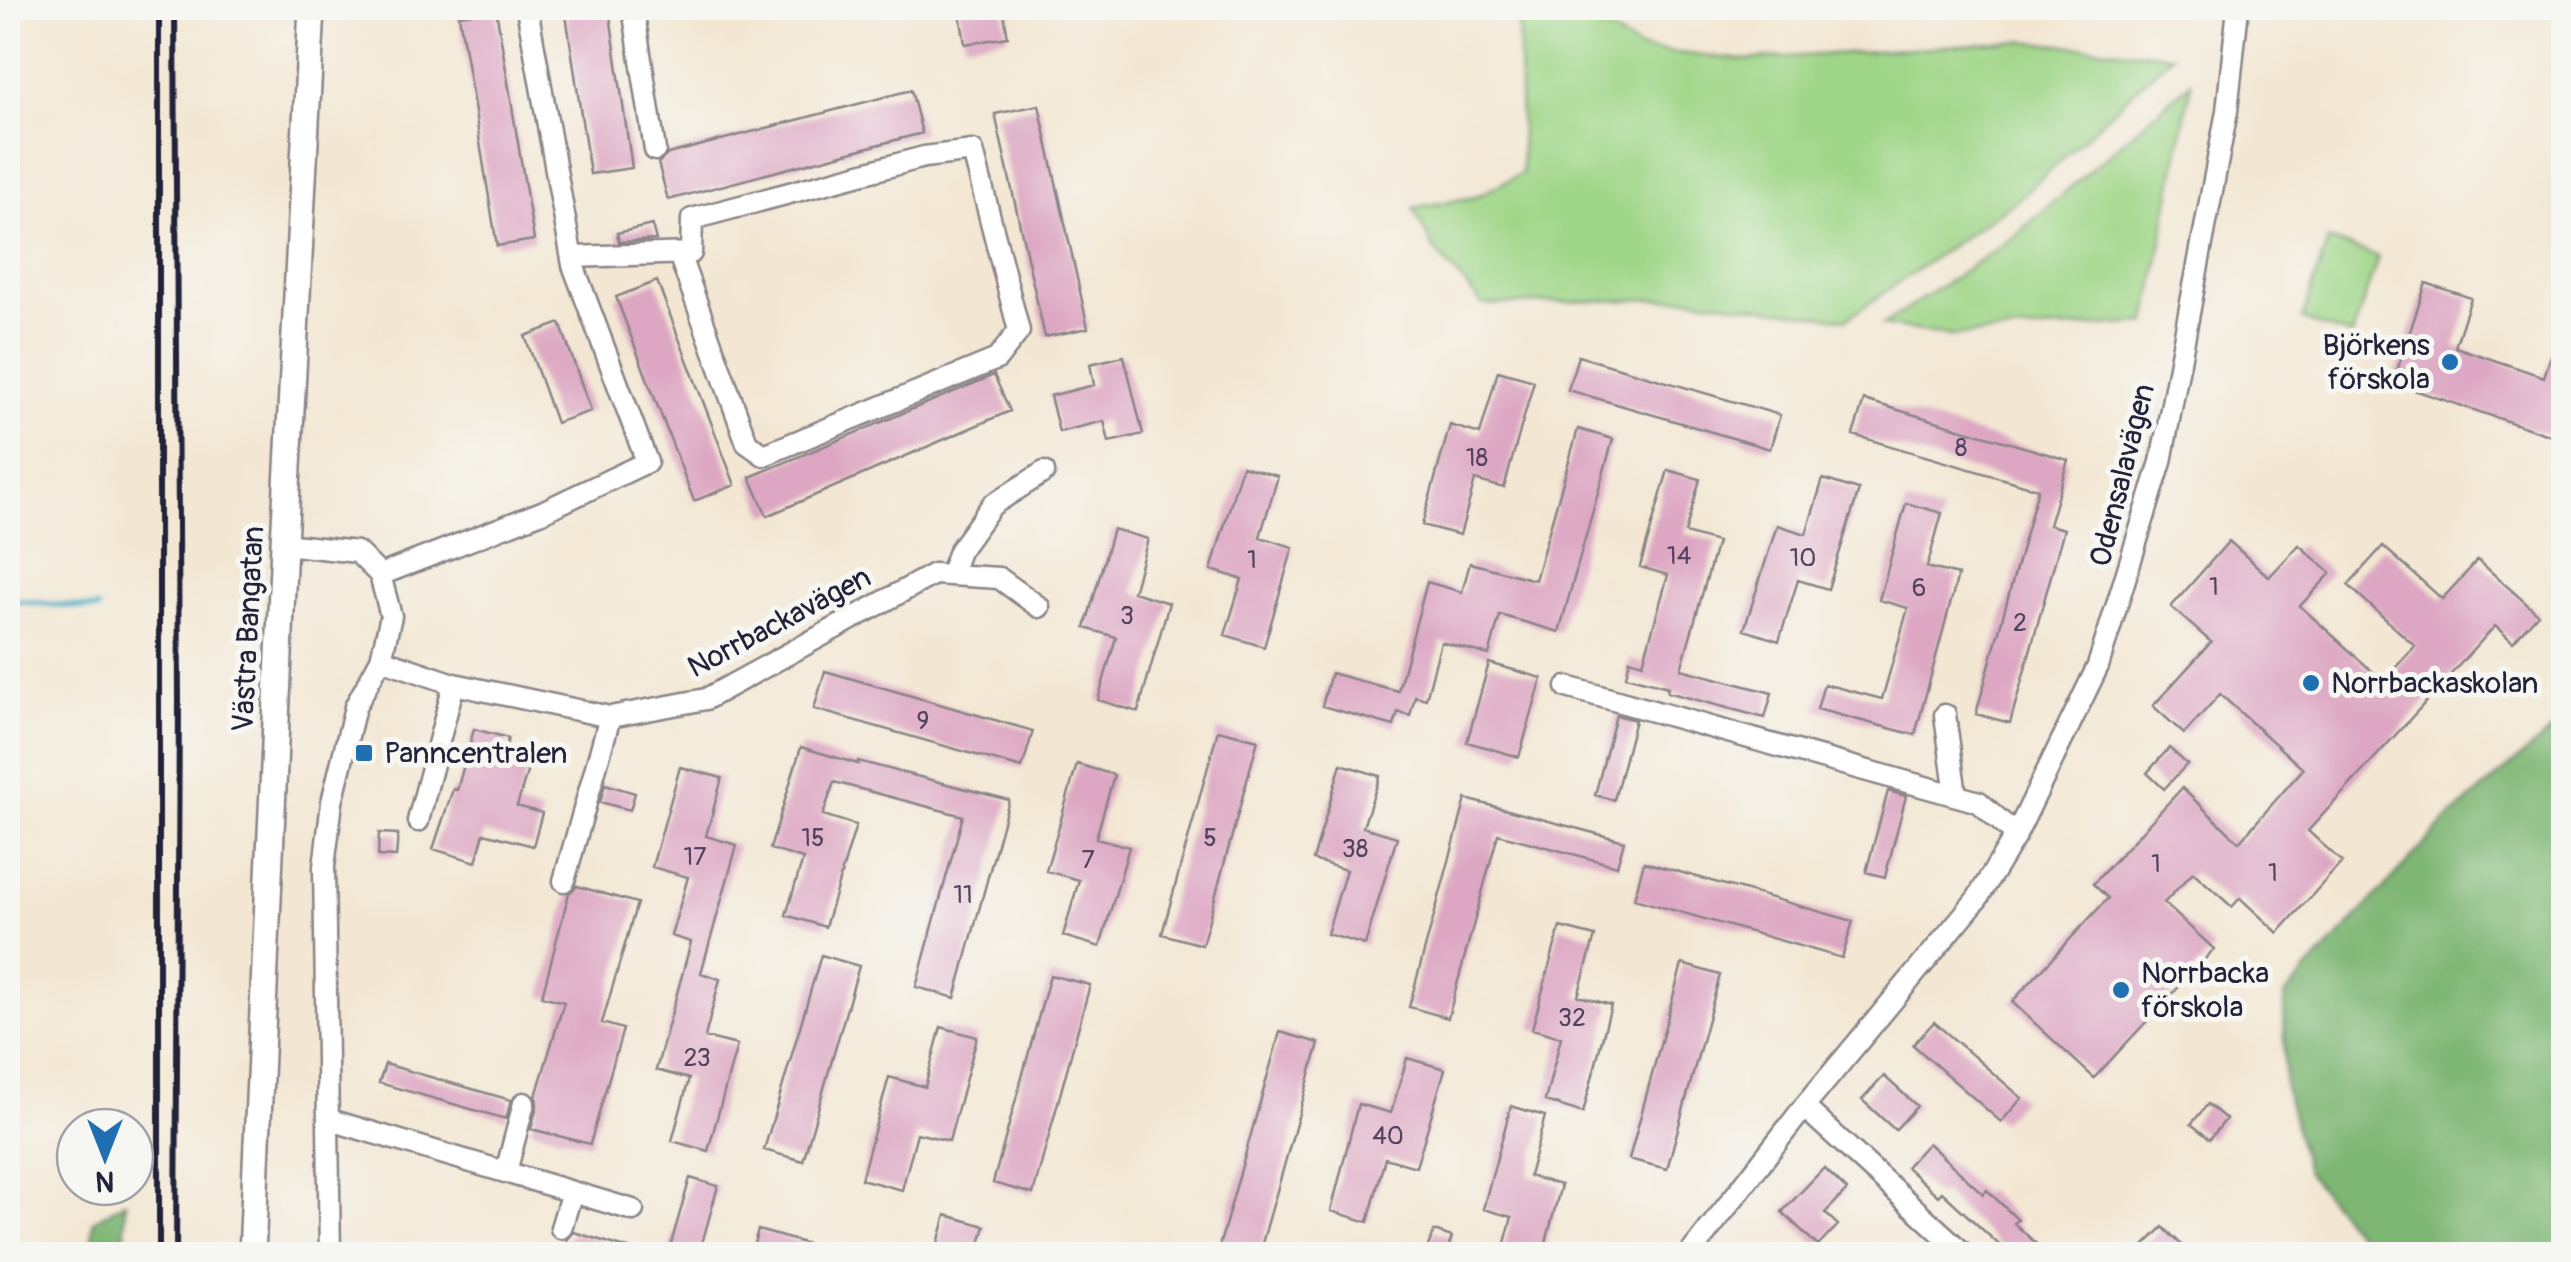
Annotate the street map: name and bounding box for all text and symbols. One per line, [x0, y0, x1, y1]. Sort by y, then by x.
place label: Björkens förskola [2323, 327, 2430, 398]
marker: Björkens förskola [2439, 351, 2461, 373]
street label: Odensalavägen [2082, 380, 2163, 570]
house number: 8 [1955, 433, 1967, 464]
house number: 18 [1466, 443, 1488, 474]
street label: Västra Bangatan [225, 525, 272, 733]
house number: 14 [1667, 541, 1691, 572]
house number: 10 [1790, 543, 1816, 574]
house number: 1 [1247, 545, 1257, 576]
street label: Norrbackavägen [681, 559, 877, 686]
house number: 1 [2209, 572, 2219, 603]
house number: 6 [1912, 573, 1926, 604]
house number: 3 [1120, 601, 1134, 632]
house number: 2 [2013, 608, 2027, 639]
place label: Norrbackaskolan [2331, 665, 2538, 702]
marker: Norrbackaskolan [2300, 672, 2322, 694]
house number: 9 [917, 706, 929, 737]
place label: Panncentralen [384, 735, 568, 772]
marker: Panncentralen [353, 742, 375, 764]
house number: 15 [801, 823, 825, 854]
house number: 5 [1203, 823, 1217, 854]
house number: 38 [1342, 834, 1368, 865]
house number: 17 [683, 842, 707, 873]
house number: 7 [1081, 845, 1095, 876]
house number: 1 [2151, 849, 2161, 880]
house number: 1 [2268, 858, 2278, 889]
house number: 11 [953, 880, 973, 911]
place label: Norrbacka förskola [2141, 955, 2269, 1026]
marker: Norrbacka förskola [2110, 979, 2132, 1001]
house number: 32 [1558, 1003, 1586, 1034]
house number: 23 [683, 1043, 711, 1074]
north arrow [55, 1107, 155, 1207]
house number: 40 [1372, 1121, 1404, 1152]
text: N [96, 1163, 114, 1198]

